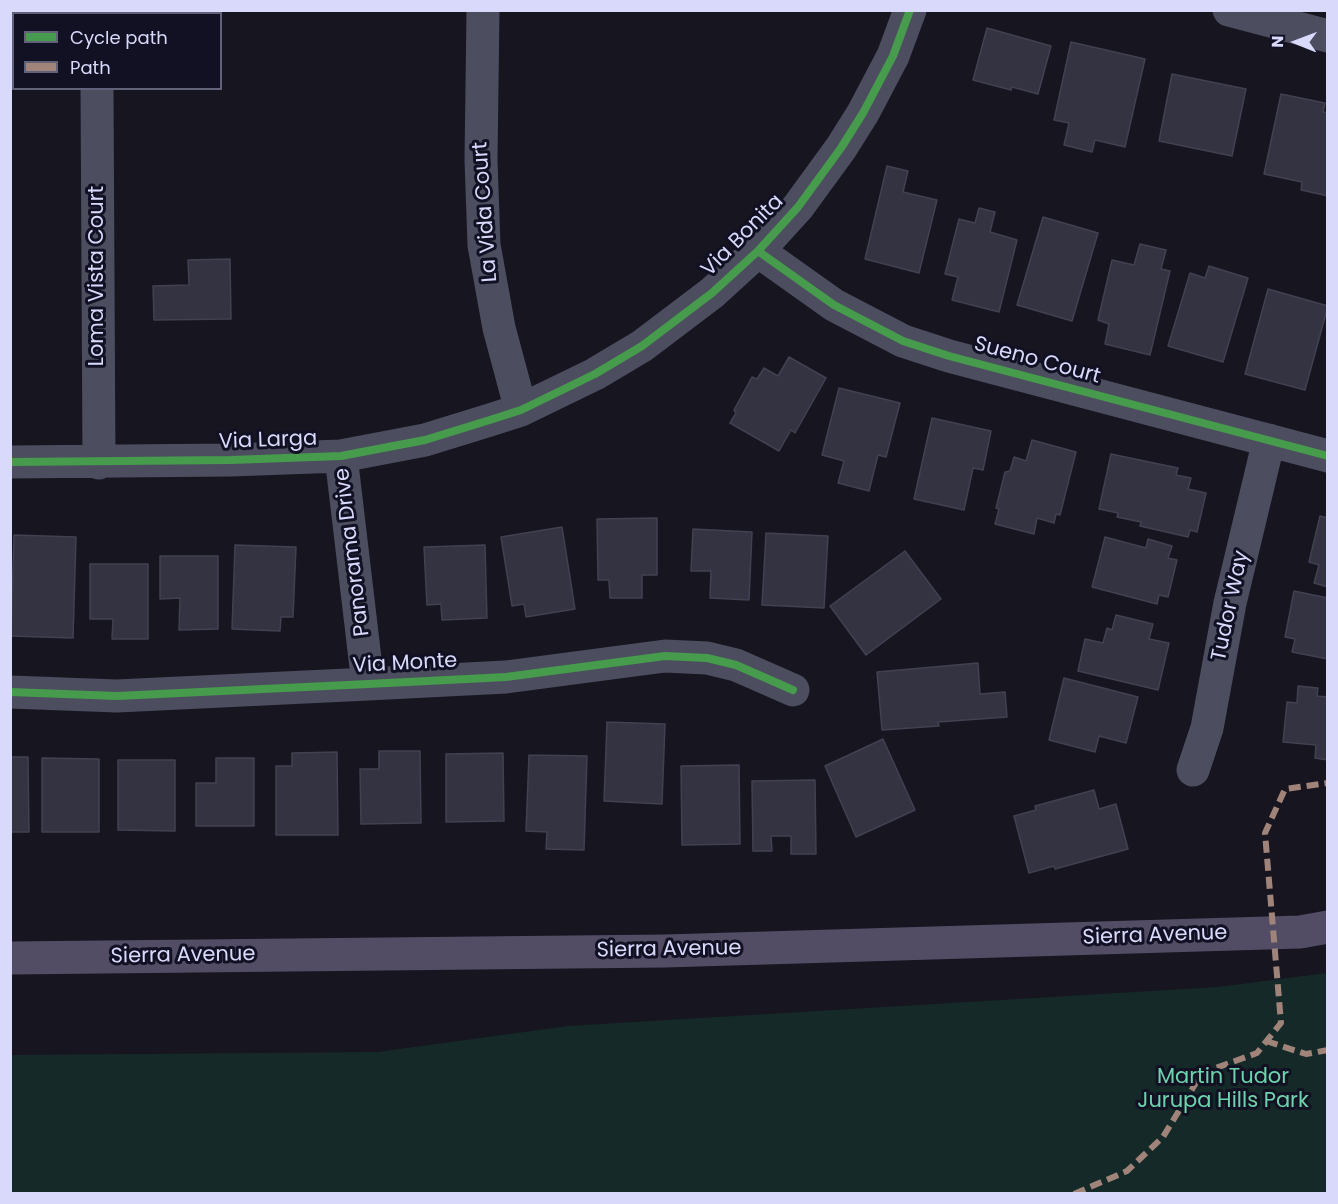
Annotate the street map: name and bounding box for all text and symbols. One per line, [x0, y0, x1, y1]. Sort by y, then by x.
legend [12, 12, 222, 90]
north arrow [1266, 12, 1326, 72]
text: Cycle path [70, 25, 168, 50]
text: N [1266, 35, 1289, 48]
text: Path [70, 55, 111, 80]
street label: La Vida Court [469, 141, 503, 283]
street label: Loma Vista Court [85, 186, 111, 366]
street label: Via Bonita [697, 190, 789, 282]
street label: Sueno Court [971, 332, 1103, 390]
street label: Via Larga [218, 427, 318, 455]
street label: Panorama Drive [330, 466, 376, 638]
street label: Tudor Way [1207, 548, 1255, 664]
street label: Via Monte [352, 649, 458, 679]
street label: Sierra Avenue [1082, 921, 1228, 951]
street label: Sierra Avenue [596, 936, 742, 964]
street label: Sierra Avenue [110, 942, 256, 970]
park label: Martin Tudor Jurupa Hills Park [1137, 1065, 1309, 1115]

